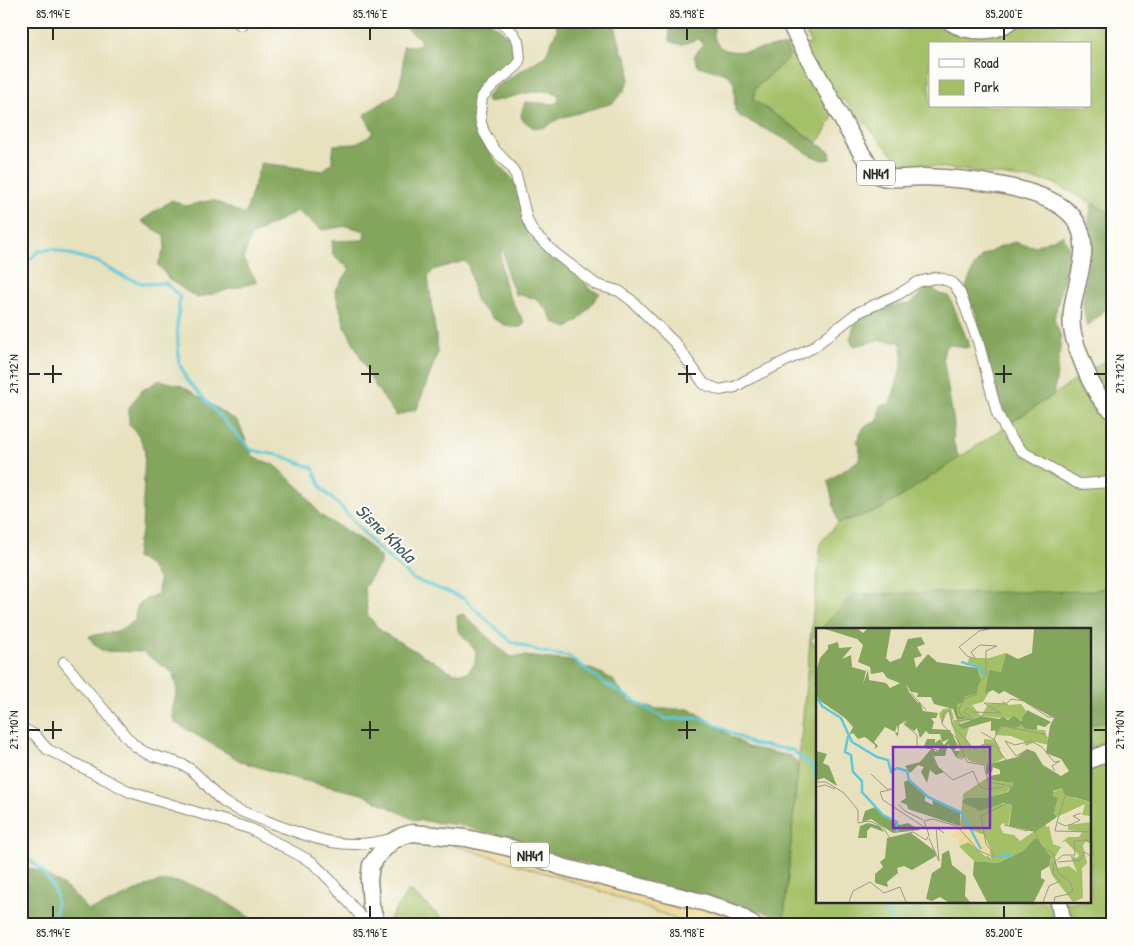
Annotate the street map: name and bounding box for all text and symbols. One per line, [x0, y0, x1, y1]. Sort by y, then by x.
text: 85.194°E [36, 5, 71, 22]
text: 85.196°E [353, 5, 388, 22]
text: 85.198°E [670, 5, 705, 22]
text: 85.200°E [985, 5, 1023, 22]
legend [929, 42, 1092, 108]
text: Road [974, 52, 999, 73]
text: Park [974, 76, 999, 97]
road number: NH41 [857, 160, 895, 186]
text: 27.712°N [5, 354, 22, 394]
text: 27.712°N [1111, 354, 1128, 394]
water label: Sisne Khola [350, 498, 423, 569]
inset map [816, 628, 1092, 904]
text: 27.710°N [5, 711, 22, 749]
text: 27.710°N [1111, 711, 1128, 749]
road number: NH41 [511, 842, 549, 868]
text: 85.194°E [36, 924, 71, 941]
text: 85.196°E [353, 924, 388, 941]
text: 85.198°E [670, 924, 705, 941]
text: 85.200°E [985, 924, 1023, 941]

